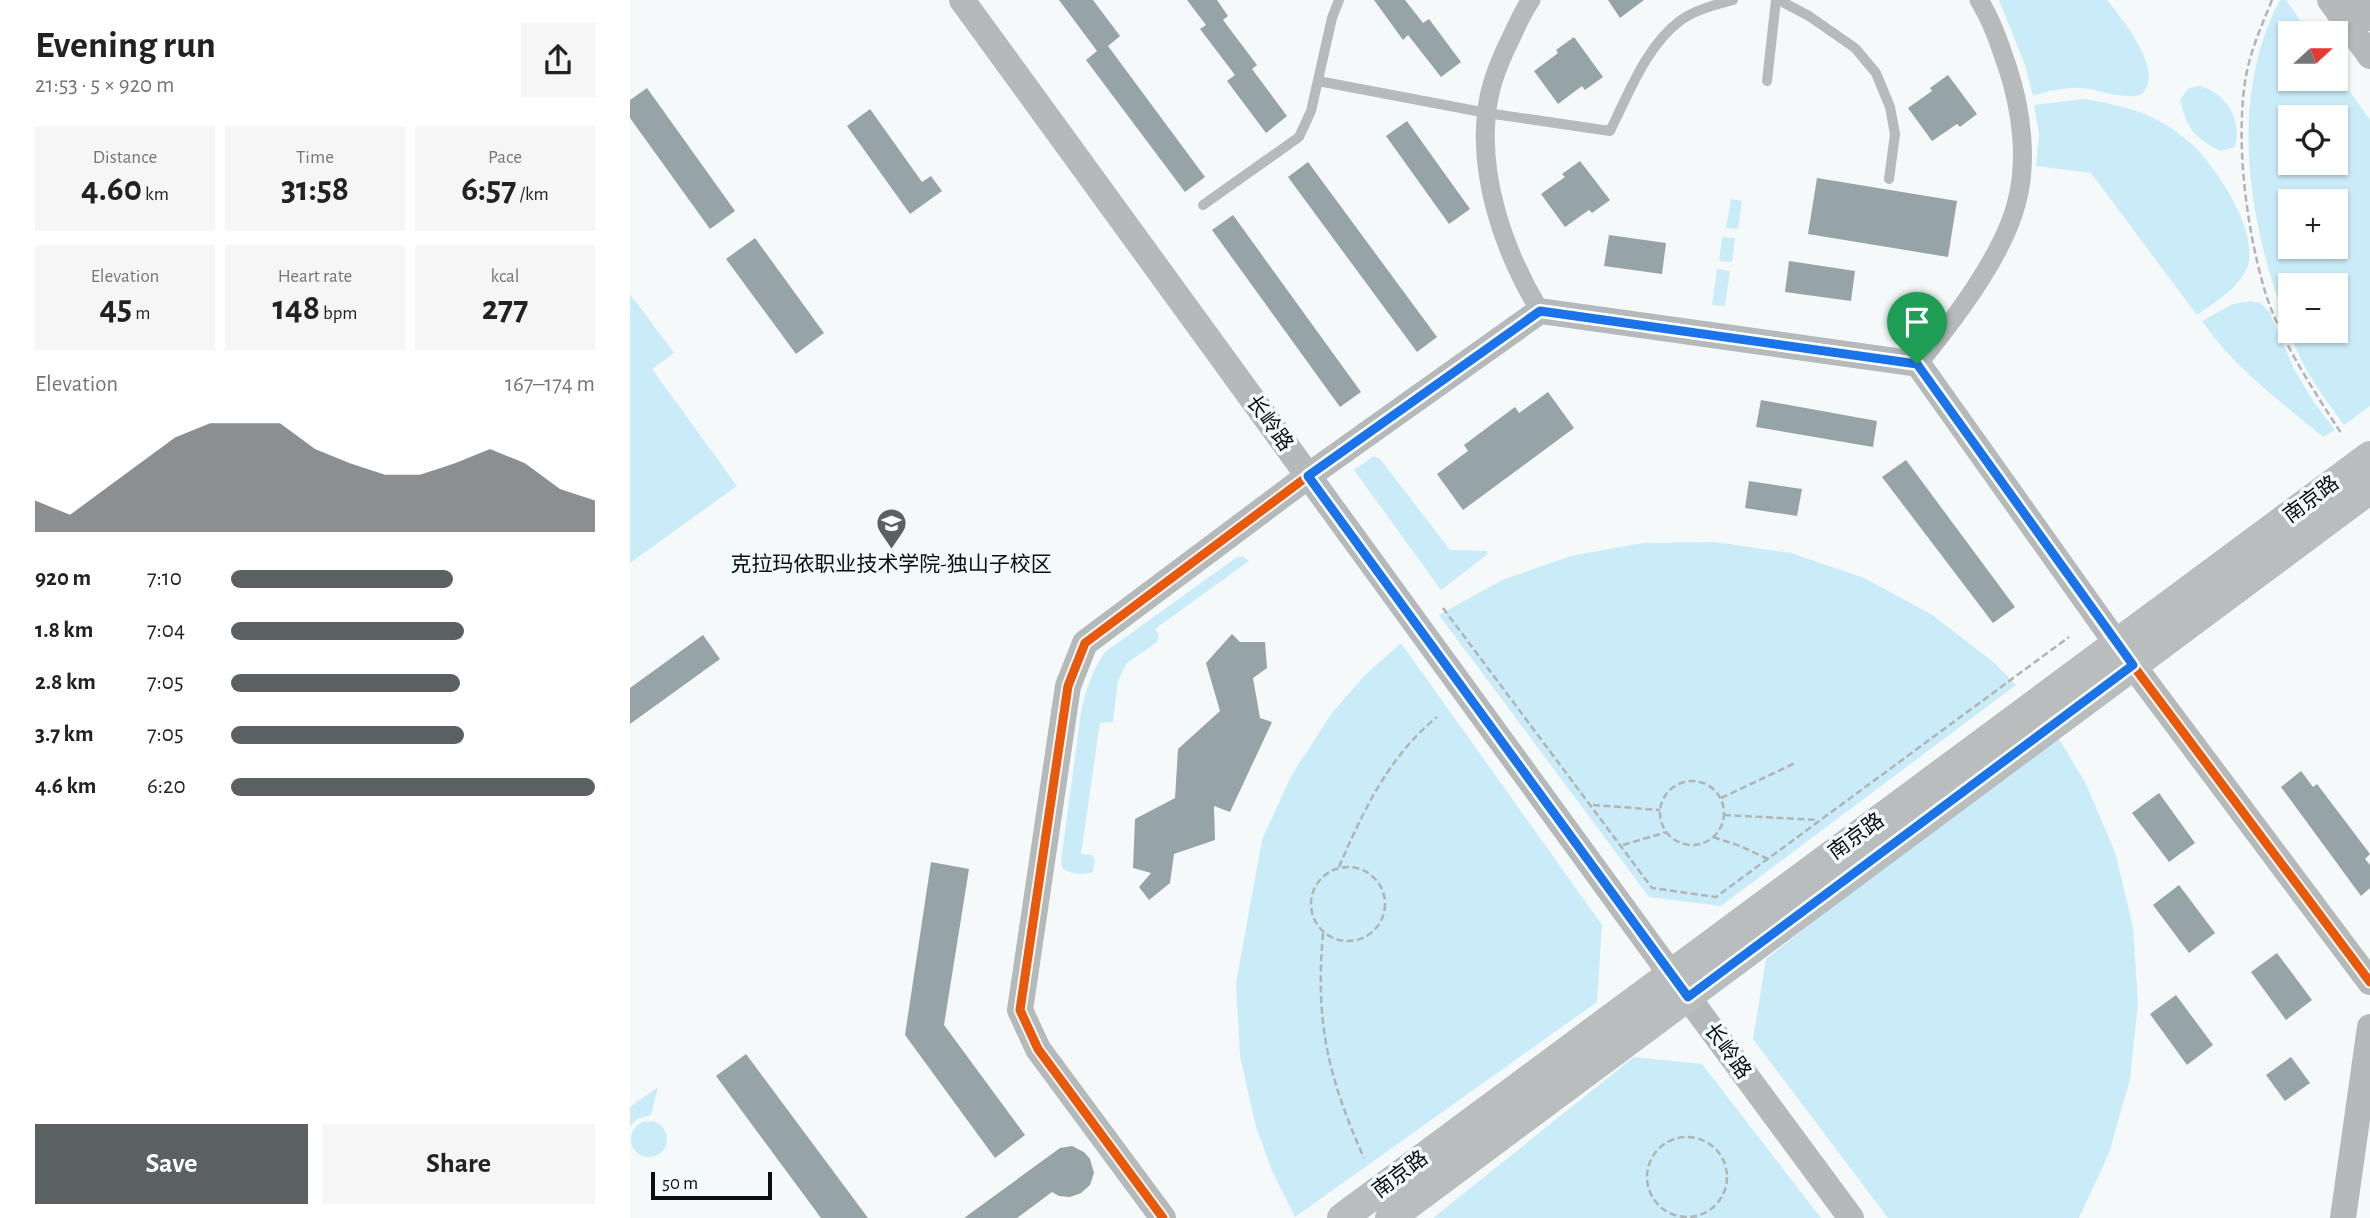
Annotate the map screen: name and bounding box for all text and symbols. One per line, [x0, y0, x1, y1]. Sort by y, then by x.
north arrow [2278, 21, 2348, 91]
map controls [2278, 21, 2348, 343]
button: share [521, 23, 595, 97]
text: Evening run [35, 27, 216, 65]
text: 21:53 · 5 × 920 m [35, 74, 174, 97]
button: locate [2278, 105, 2348, 175]
text: Distance [93, 148, 157, 167]
text: Time [296, 148, 334, 167]
text: Pace [488, 148, 522, 167]
text: 4.60 [81, 172, 142, 207]
text: 31:58 [281, 172, 349, 207]
text: 6:57 [461, 172, 516, 207]
text: km [142, 185, 169, 204]
text: /km [516, 185, 549, 204]
button: + [2278, 189, 2348, 259]
text: Elevation [91, 267, 159, 286]
text: Heart rate [278, 267, 352, 286]
text: kcal [491, 267, 519, 286]
button: − [2278, 273, 2348, 343]
text: 45 [99, 291, 132, 326]
text: 148 [272, 291, 320, 326]
text: 277 [482, 291, 528, 326]
pin [1887, 292, 1947, 364]
icon: arrive [1898, 303, 1936, 341]
text: m [132, 304, 151, 323]
text: bpm [320, 304, 358, 323]
text: Elevation [35, 373, 118, 396]
text: 167–174 m [505, 373, 595, 396]
street label: 长岭路 [1243, 391, 1297, 455]
street label: 南京路 [2279, 471, 2343, 527]
school or university icon: 克拉玛依职业技术学院-独山子校区 [874, 507, 908, 551]
place label: 克拉玛依职业技术学院-独山子校区 [730, 553, 1052, 575]
text: 920 m [35, 567, 91, 590]
text: 7:10 [147, 567, 182, 590]
text: 1.8 km [35, 619, 93, 642]
text: 7:04 [147, 619, 185, 642]
text: 2.8 km [35, 671, 96, 694]
text: 7:05 [147, 671, 184, 694]
text: 3.7 km [35, 723, 94, 746]
text: 7:05 [147, 723, 184, 746]
text: 4.6 km [35, 775, 96, 798]
text: 6:20 [147, 775, 186, 798]
street label: 南京路 [1824, 809, 1888, 863]
street label: 长岭路 [1701, 1019, 1755, 1083]
button: Save [35, 1124, 308, 1204]
button: Share [322, 1124, 595, 1204]
street label: 南京路 [1368, 1146, 1432, 1202]
scale bar [651, 1169, 772, 1201]
text: 50 m [662, 1174, 698, 1193]

